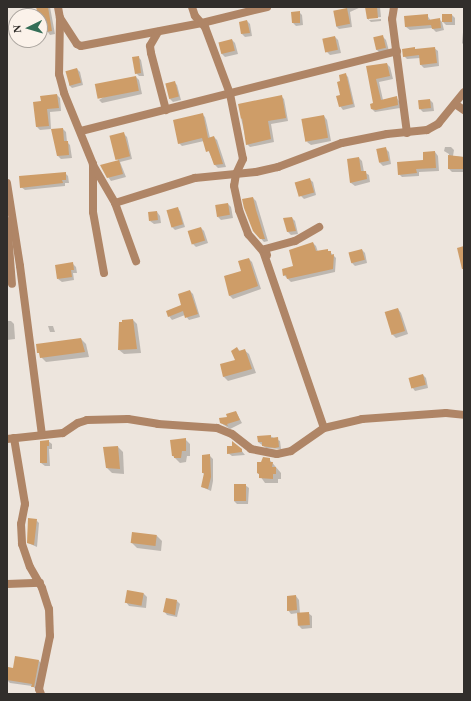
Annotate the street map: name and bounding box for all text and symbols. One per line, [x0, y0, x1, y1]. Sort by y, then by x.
north arrow [8, 8, 48, 48]
text: N [11, 24, 23, 33]

